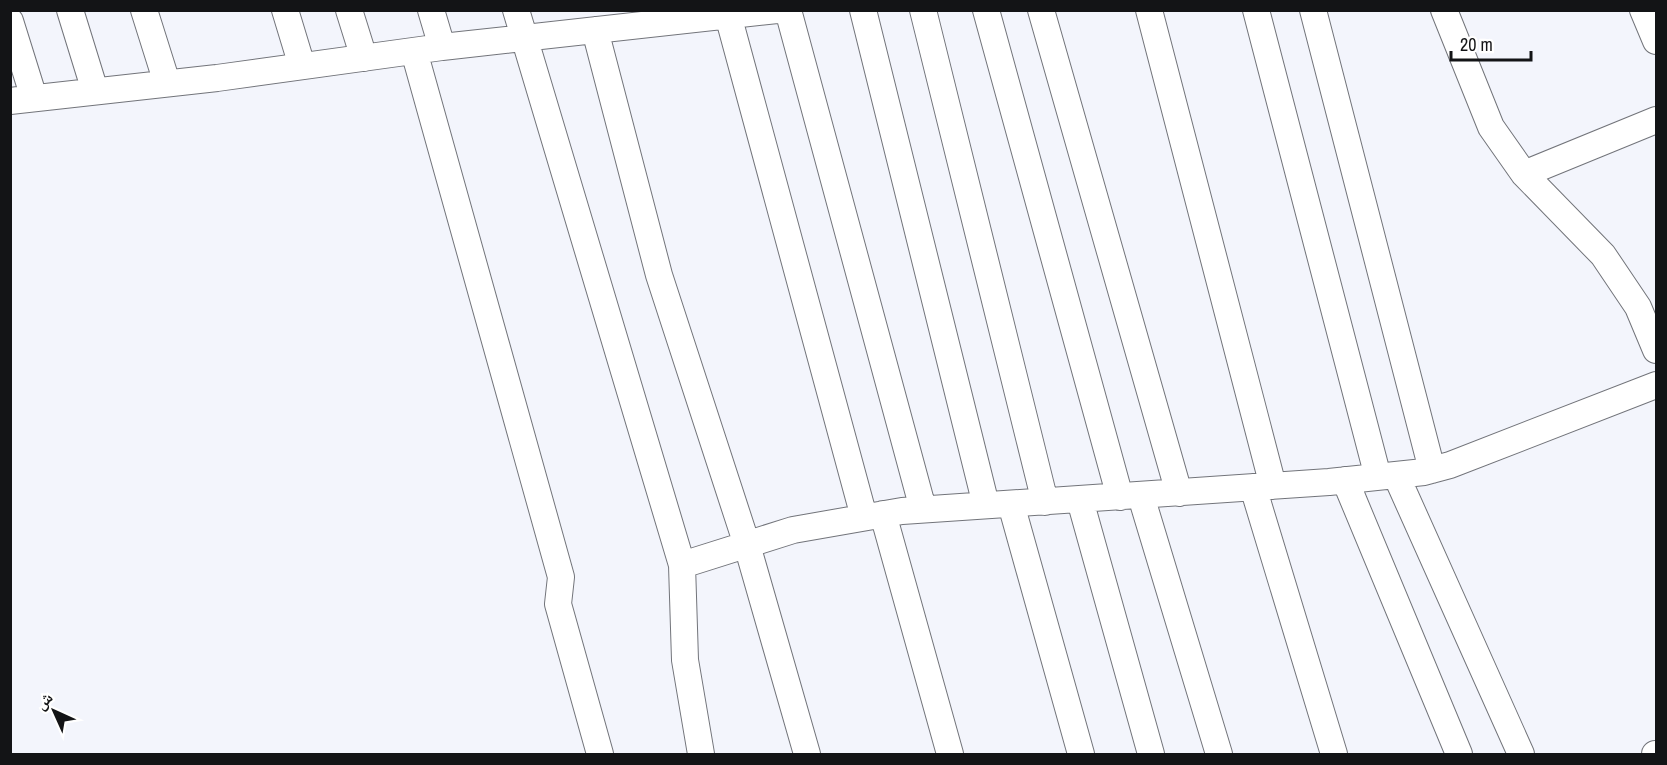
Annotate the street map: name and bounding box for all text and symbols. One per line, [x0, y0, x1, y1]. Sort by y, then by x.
scale bar [1451, 24, 1530, 62]
text: 20 m [1460, 32, 1493, 57]
north arrow [24, 681, 84, 741]
text: ش [30, 687, 57, 714]

